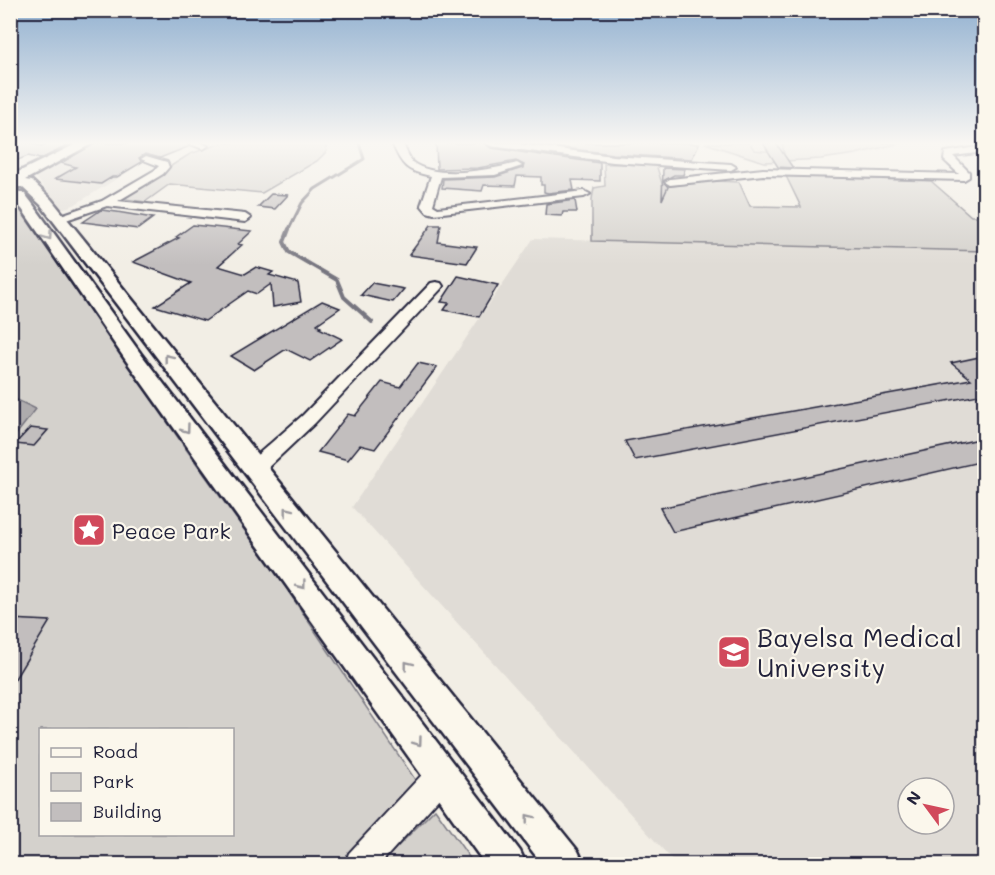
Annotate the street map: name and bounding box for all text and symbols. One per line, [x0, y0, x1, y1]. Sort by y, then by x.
one-way arrow [41, 229, 52, 240]
one-way arrow [164, 354, 175, 365]
one-way arrow [179, 422, 190, 433]
one-way arrow [285, 507, 296, 518]
place icon: Peace Park [71, 512, 107, 548]
place label: Peace Park [112, 517, 231, 544]
one-way arrow [295, 579, 306, 590]
place label: Bayelsa Medical University [757, 620, 962, 684]
school or university icon: Bayelsa Medical University [716, 634, 752, 670]
one-way arrow [405, 661, 416, 672]
legend [39, 728, 234, 836]
one-way arrow [410, 736, 421, 747]
text: Road [93, 739, 138, 763]
text: Park [93, 769, 134, 793]
north arrow [896, 776, 956, 836]
text: N [901, 787, 925, 808]
text: Building [93, 799, 161, 823]
one-way arrow [525, 814, 536, 825]

